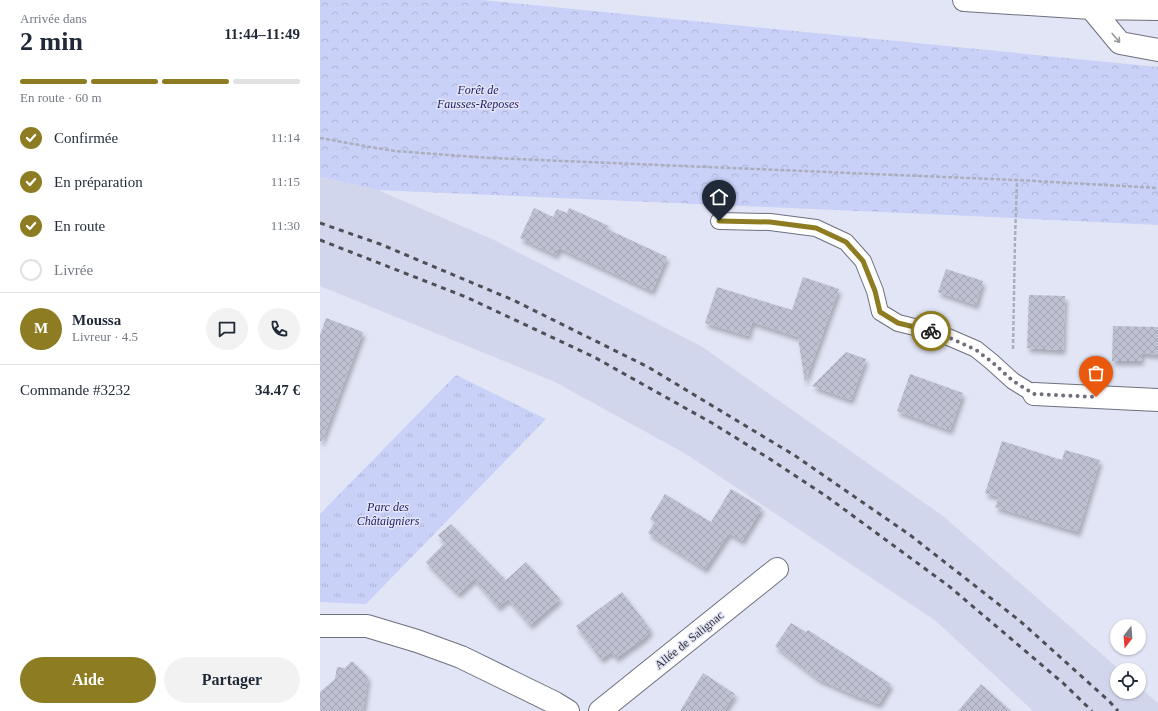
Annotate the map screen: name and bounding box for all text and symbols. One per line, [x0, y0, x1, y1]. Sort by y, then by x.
text: Arrivée dans [20, 11, 87, 26]
text: 11:44–11:49 [224, 26, 300, 42]
text: 2 min [20, 27, 83, 56]
one-way arrow [1111, 33, 1120, 44]
park label: Forêt de Fausses-Reposes [436, 83, 519, 111]
text: En route · 60 m [20, 90, 102, 105]
icon: check [20, 127, 42, 149]
text: Confirmée [54, 130, 118, 146]
text: 11:14 [271, 130, 300, 145]
icon: check [20, 171, 42, 193]
text: En préparation [54, 174, 143, 190]
text: 11:15 [271, 174, 300, 189]
pin [702, 180, 736, 221]
icon: home [708, 186, 730, 208]
icon: check [20, 215, 42, 237]
text: En route [54, 218, 105, 234]
text: 11:30 [271, 218, 300, 233]
text: Livrée [54, 262, 93, 278]
button: chat [206, 308, 248, 350]
button: phone [258, 308, 300, 350]
courier [911, 311, 951, 351]
text: Moussa [72, 312, 121, 328]
text: M [34, 320, 48, 336]
icon: bike [920, 320, 942, 342]
text: Livreur · 4.5 [72, 329, 138, 344]
pin [1079, 356, 1113, 397]
icon: bag [1085, 362, 1107, 384]
text: Commande #3232 [20, 382, 130, 398]
text: 34.47 € [255, 382, 300, 398]
park label: Parc des Châtaigniers [357, 500, 420, 528]
street label: Allée de Salignac [652, 608, 726, 672]
north arrow [1110, 619, 1146, 655]
map controls [1110, 619, 1146, 699]
button: Aide [20, 657, 156, 703]
button: Partager [164, 657, 300, 703]
button: locate [1110, 663, 1146, 699]

